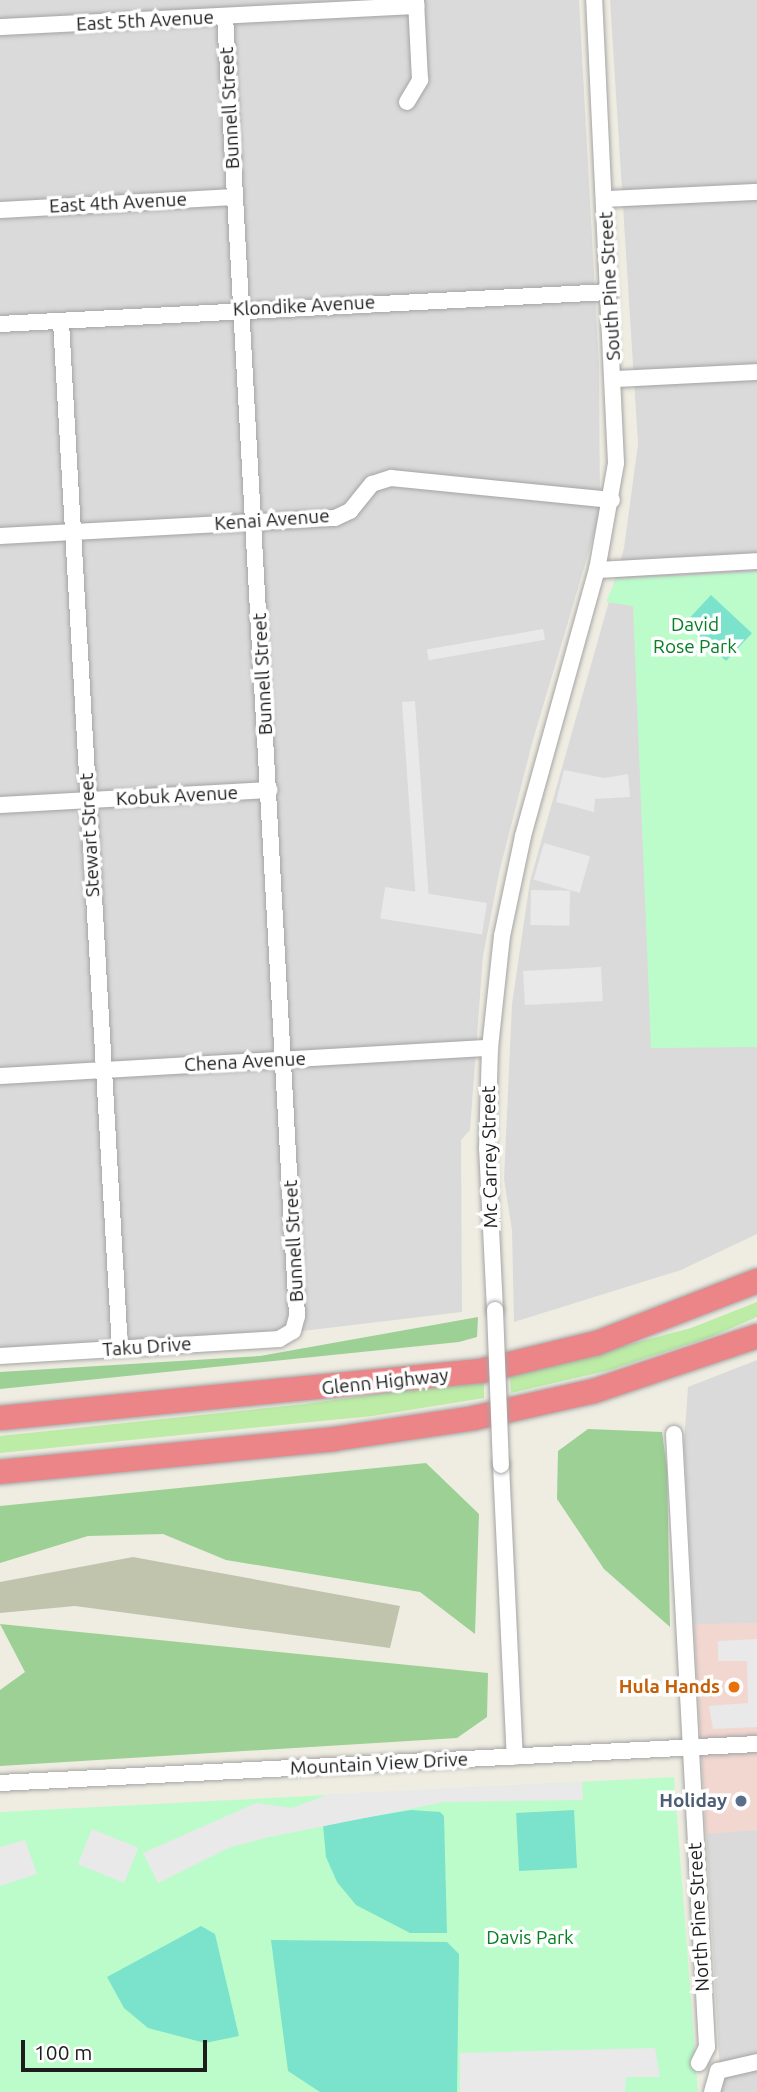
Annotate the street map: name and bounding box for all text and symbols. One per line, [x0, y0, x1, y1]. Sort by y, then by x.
street label: East 5th Avenue [76, 6, 214, 36]
street label: Bunnell Street [215, 46, 245, 170]
street label: East 4th Avenue [49, 188, 187, 218]
street label: South Pine Street [595, 211, 625, 361]
street label: Klondike Avenue [232, 291, 376, 321]
street label: Kenai Avenue [214, 505, 330, 535]
street label: Bunnell Street [248, 612, 278, 736]
park label: David Rose Park [653, 614, 737, 658]
street label: Stewart Street [75, 772, 105, 898]
street label: Kobuk Avenue [115, 781, 239, 811]
street label: Chena Avenue [184, 1047, 306, 1077]
street label: Mc Carrey Street [477, 1086, 503, 1228]
street label: Bunnell Street [279, 1179, 309, 1303]
street label: Taku Drive [102, 1333, 192, 1361]
street label: Glenn Highway [320, 1364, 450, 1400]
place label: Hula Hands [619, 1676, 720, 1698]
marker: Hula Hands [726, 1679, 742, 1695]
street label: Mountain View Drive [289, 1748, 469, 1780]
place label: Holiday [659, 1790, 727, 1812]
marker: Holiday [733, 1793, 749, 1809]
street label: North Pine Street [684, 1842, 714, 1992]
park label: Davis Park [486, 1927, 574, 1949]
scale bar [24, 2025, 210, 2070]
text: 100 m [34, 2040, 92, 2064]

